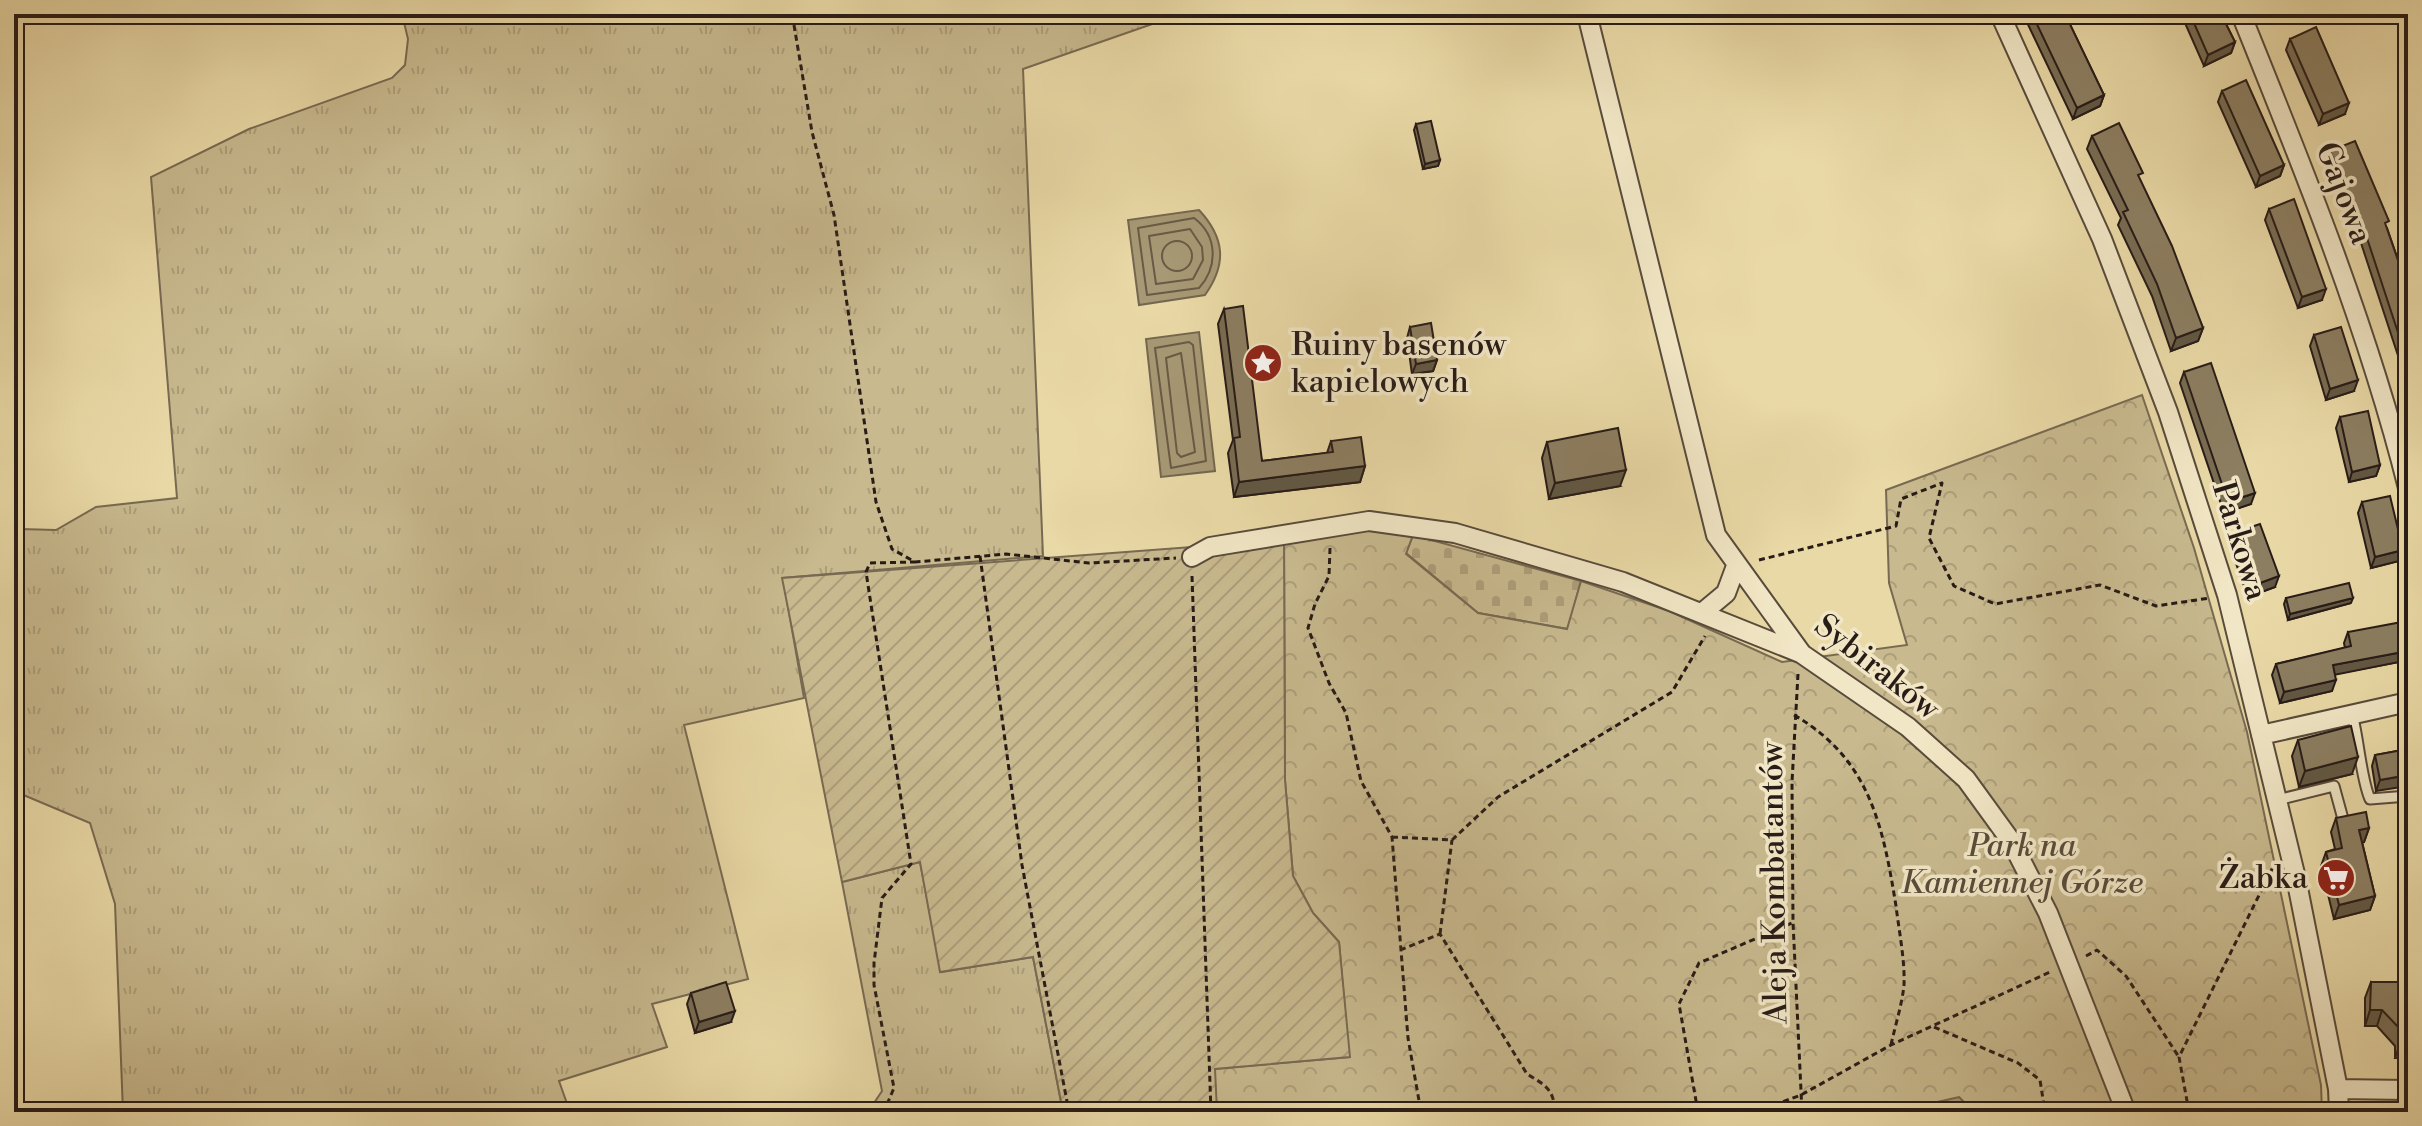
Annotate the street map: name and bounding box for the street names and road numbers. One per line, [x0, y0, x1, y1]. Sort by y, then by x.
street label: Gajowa [2306, 136, 2382, 250]
street label: Parkowa [2203, 477, 2277, 606]
street label: Sybiraków [1806, 606, 1948, 729]
street label: Aleja Kombatantów [1752, 741, 1796, 1025]

